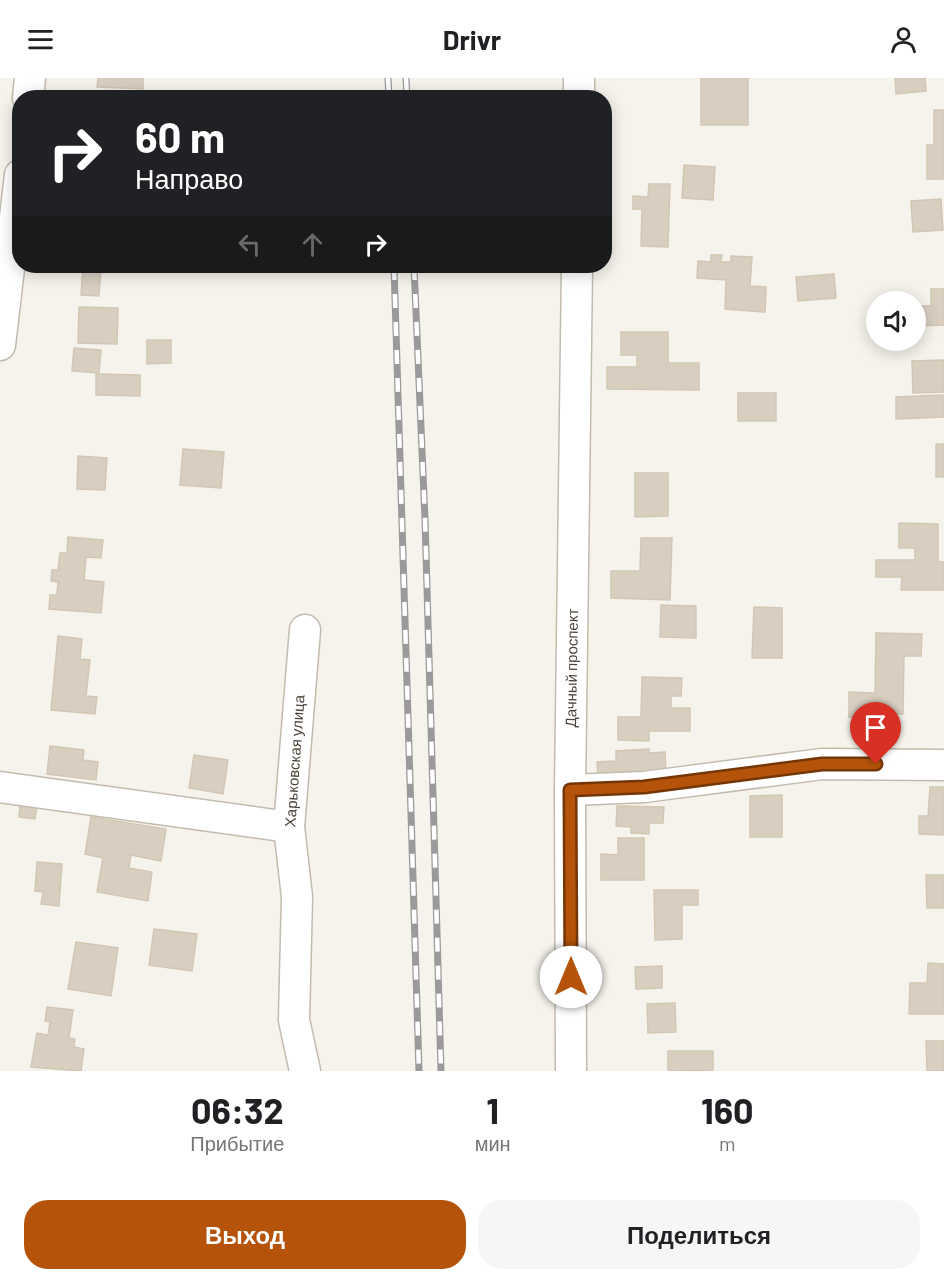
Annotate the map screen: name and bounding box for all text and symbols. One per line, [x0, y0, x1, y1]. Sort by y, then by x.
icon: menu [24, 23, 57, 56]
text: Drivr [443, 23, 501, 55]
icon: person [887, 23, 920, 56]
text: 60 m [135, 111, 225, 161]
icon: right [36, 114, 114, 192]
text: Направо [135, 162, 243, 194]
icon: left [233, 228, 266, 261]
icon: ahead [296, 228, 329, 261]
icon: right [359, 228, 392, 261]
map controls [866, 291, 926, 351]
button: sound [866, 291, 926, 351]
street label: Дачный проспект [561, 608, 581, 728]
street label: Харьковская улица [280, 694, 308, 828]
pin [850, 702, 901, 764]
icon: arrive [859, 711, 892, 744]
position arrow [539, 945, 603, 1009]
text: 06:32 [191, 1088, 284, 1131]
text: 1 [486, 1088, 499, 1131]
text: 160 [701, 1088, 754, 1131]
text: Прибытие [190, 1131, 284, 1155]
text: мин [475, 1131, 511, 1155]
text: m [719, 1131, 736, 1155]
button: Выход [24, 1200, 466, 1269]
button: Поделиться [478, 1200, 920, 1269]

